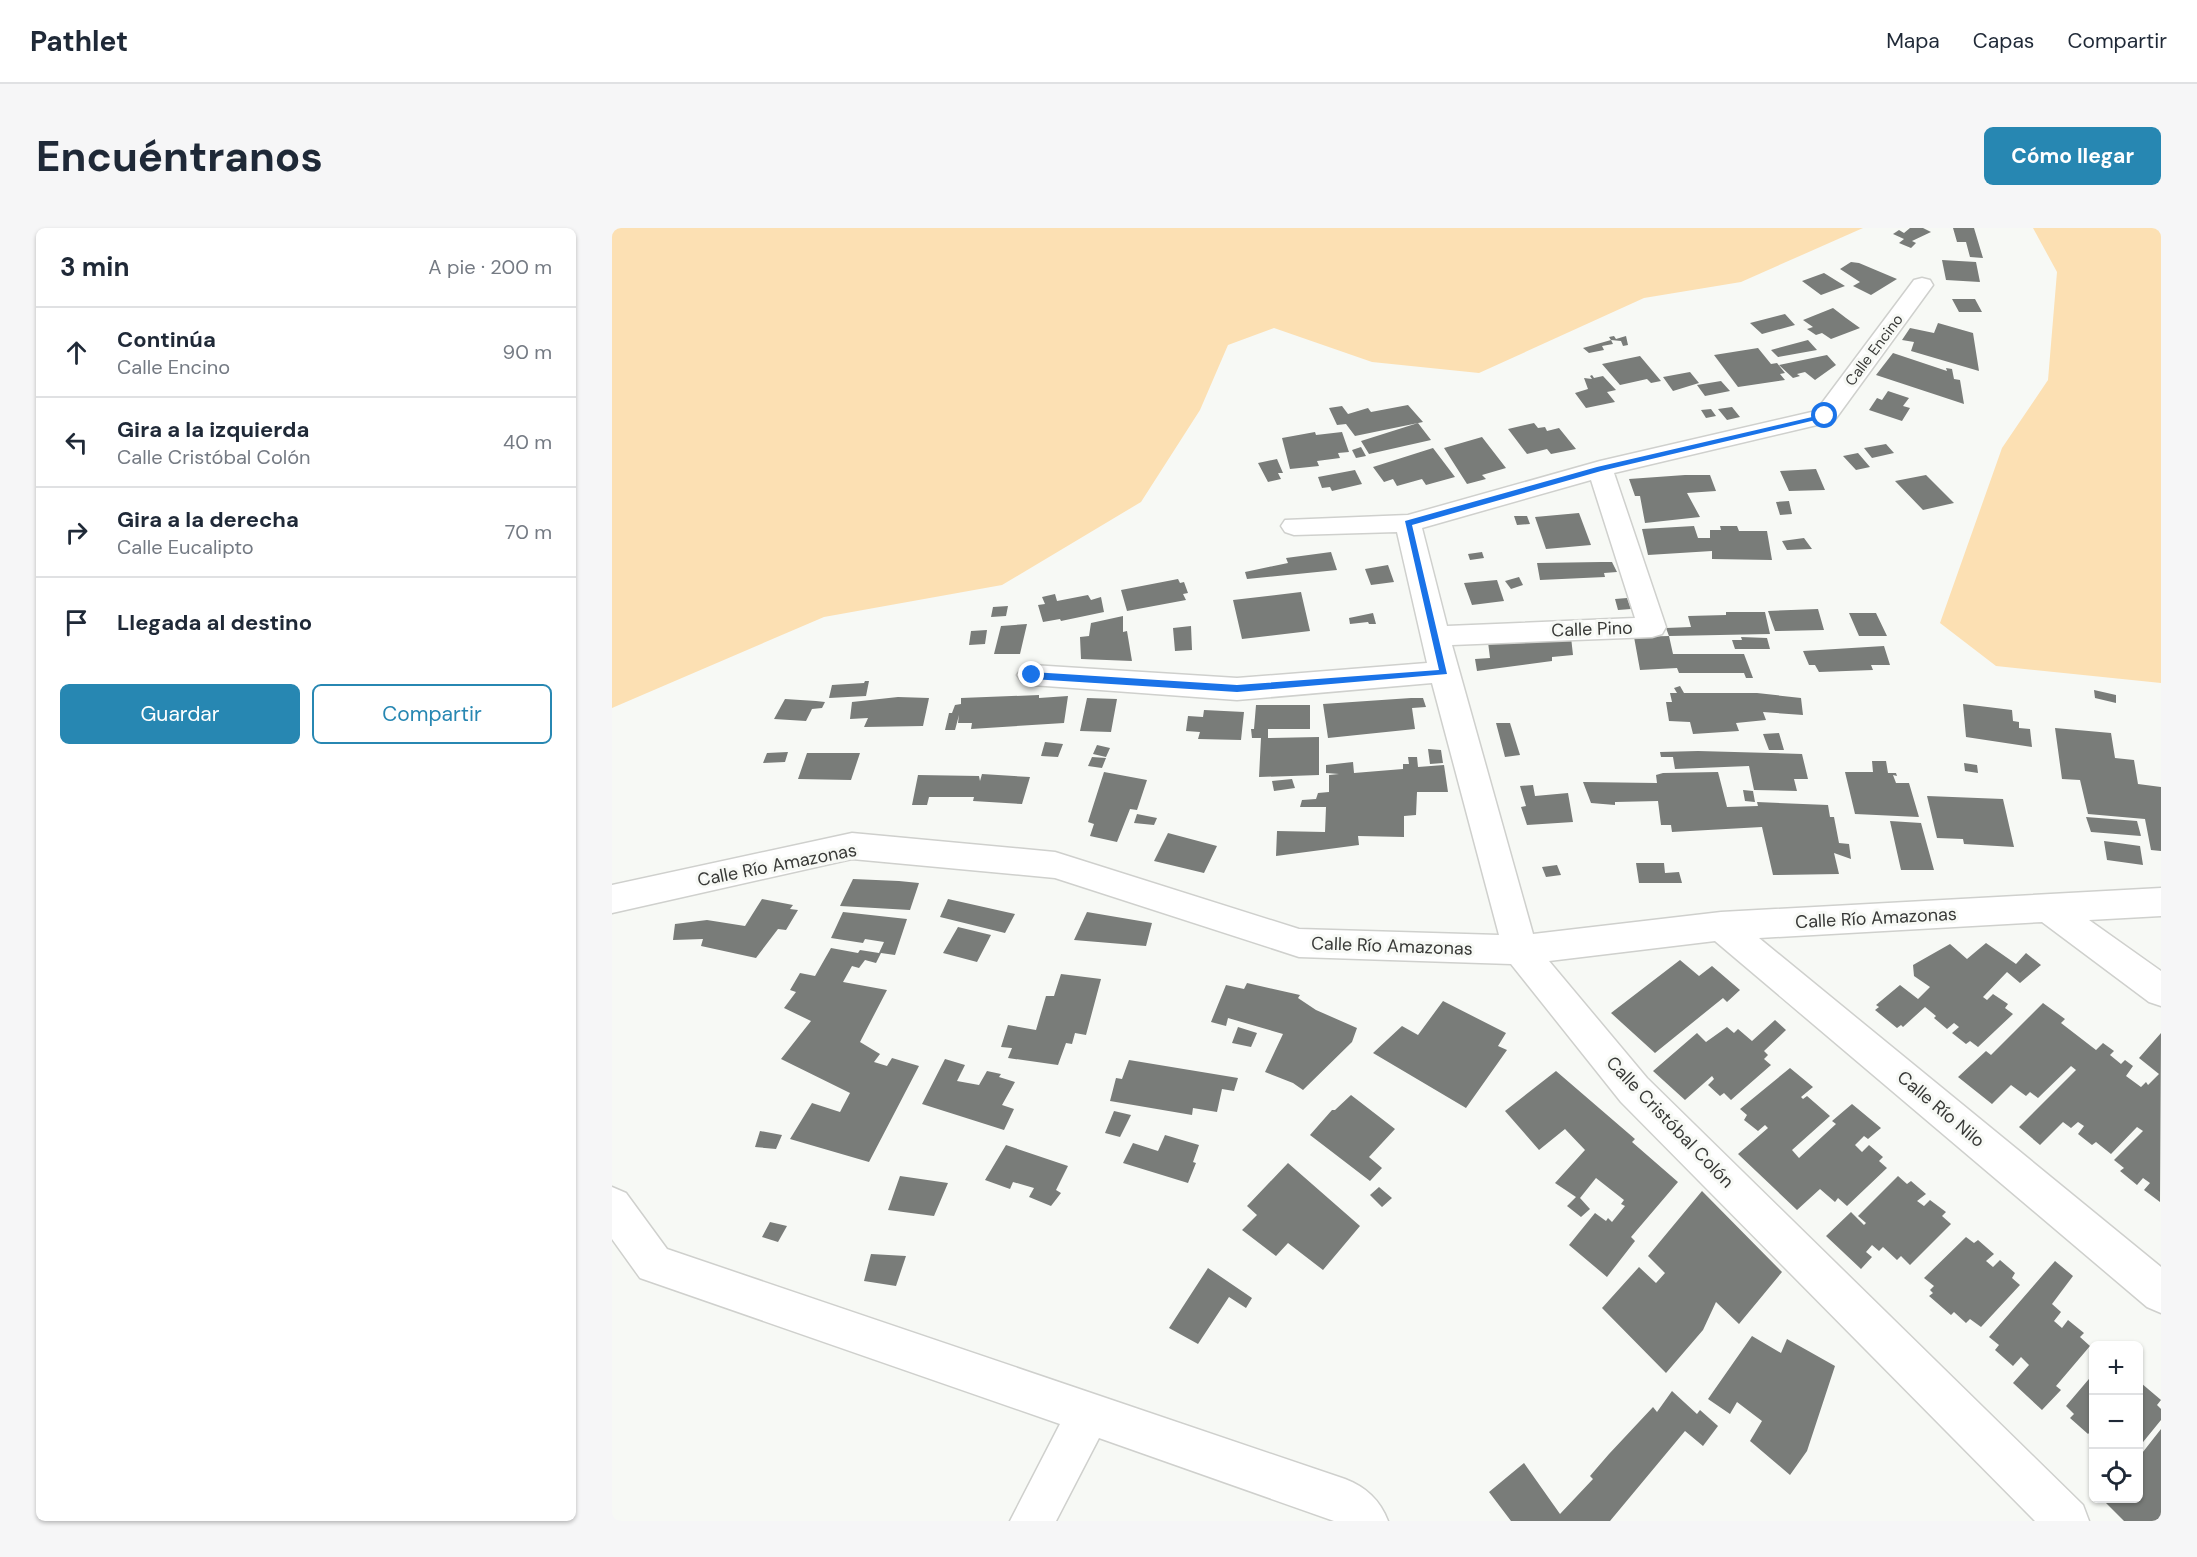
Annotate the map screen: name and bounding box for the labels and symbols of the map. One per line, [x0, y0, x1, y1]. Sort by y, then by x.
street label: Calle Encino [1840, 310, 1908, 390]
route start [1811, 402, 1837, 428]
street label: Calle Pino [1551, 616, 1633, 642]
route end [1018, 661, 1044, 687]
street label: Calle Río Amazonas [695, 838, 859, 892]
street label: Calle Río Amazonas [1795, 902, 1957, 934]
street label: Calle Río Amazonas [1311, 931, 1473, 961]
street label: Calle Cristóbal Colón [1601, 1051, 1739, 1193]
street label: Calle Río Nilo [1892, 1065, 1990, 1153]

